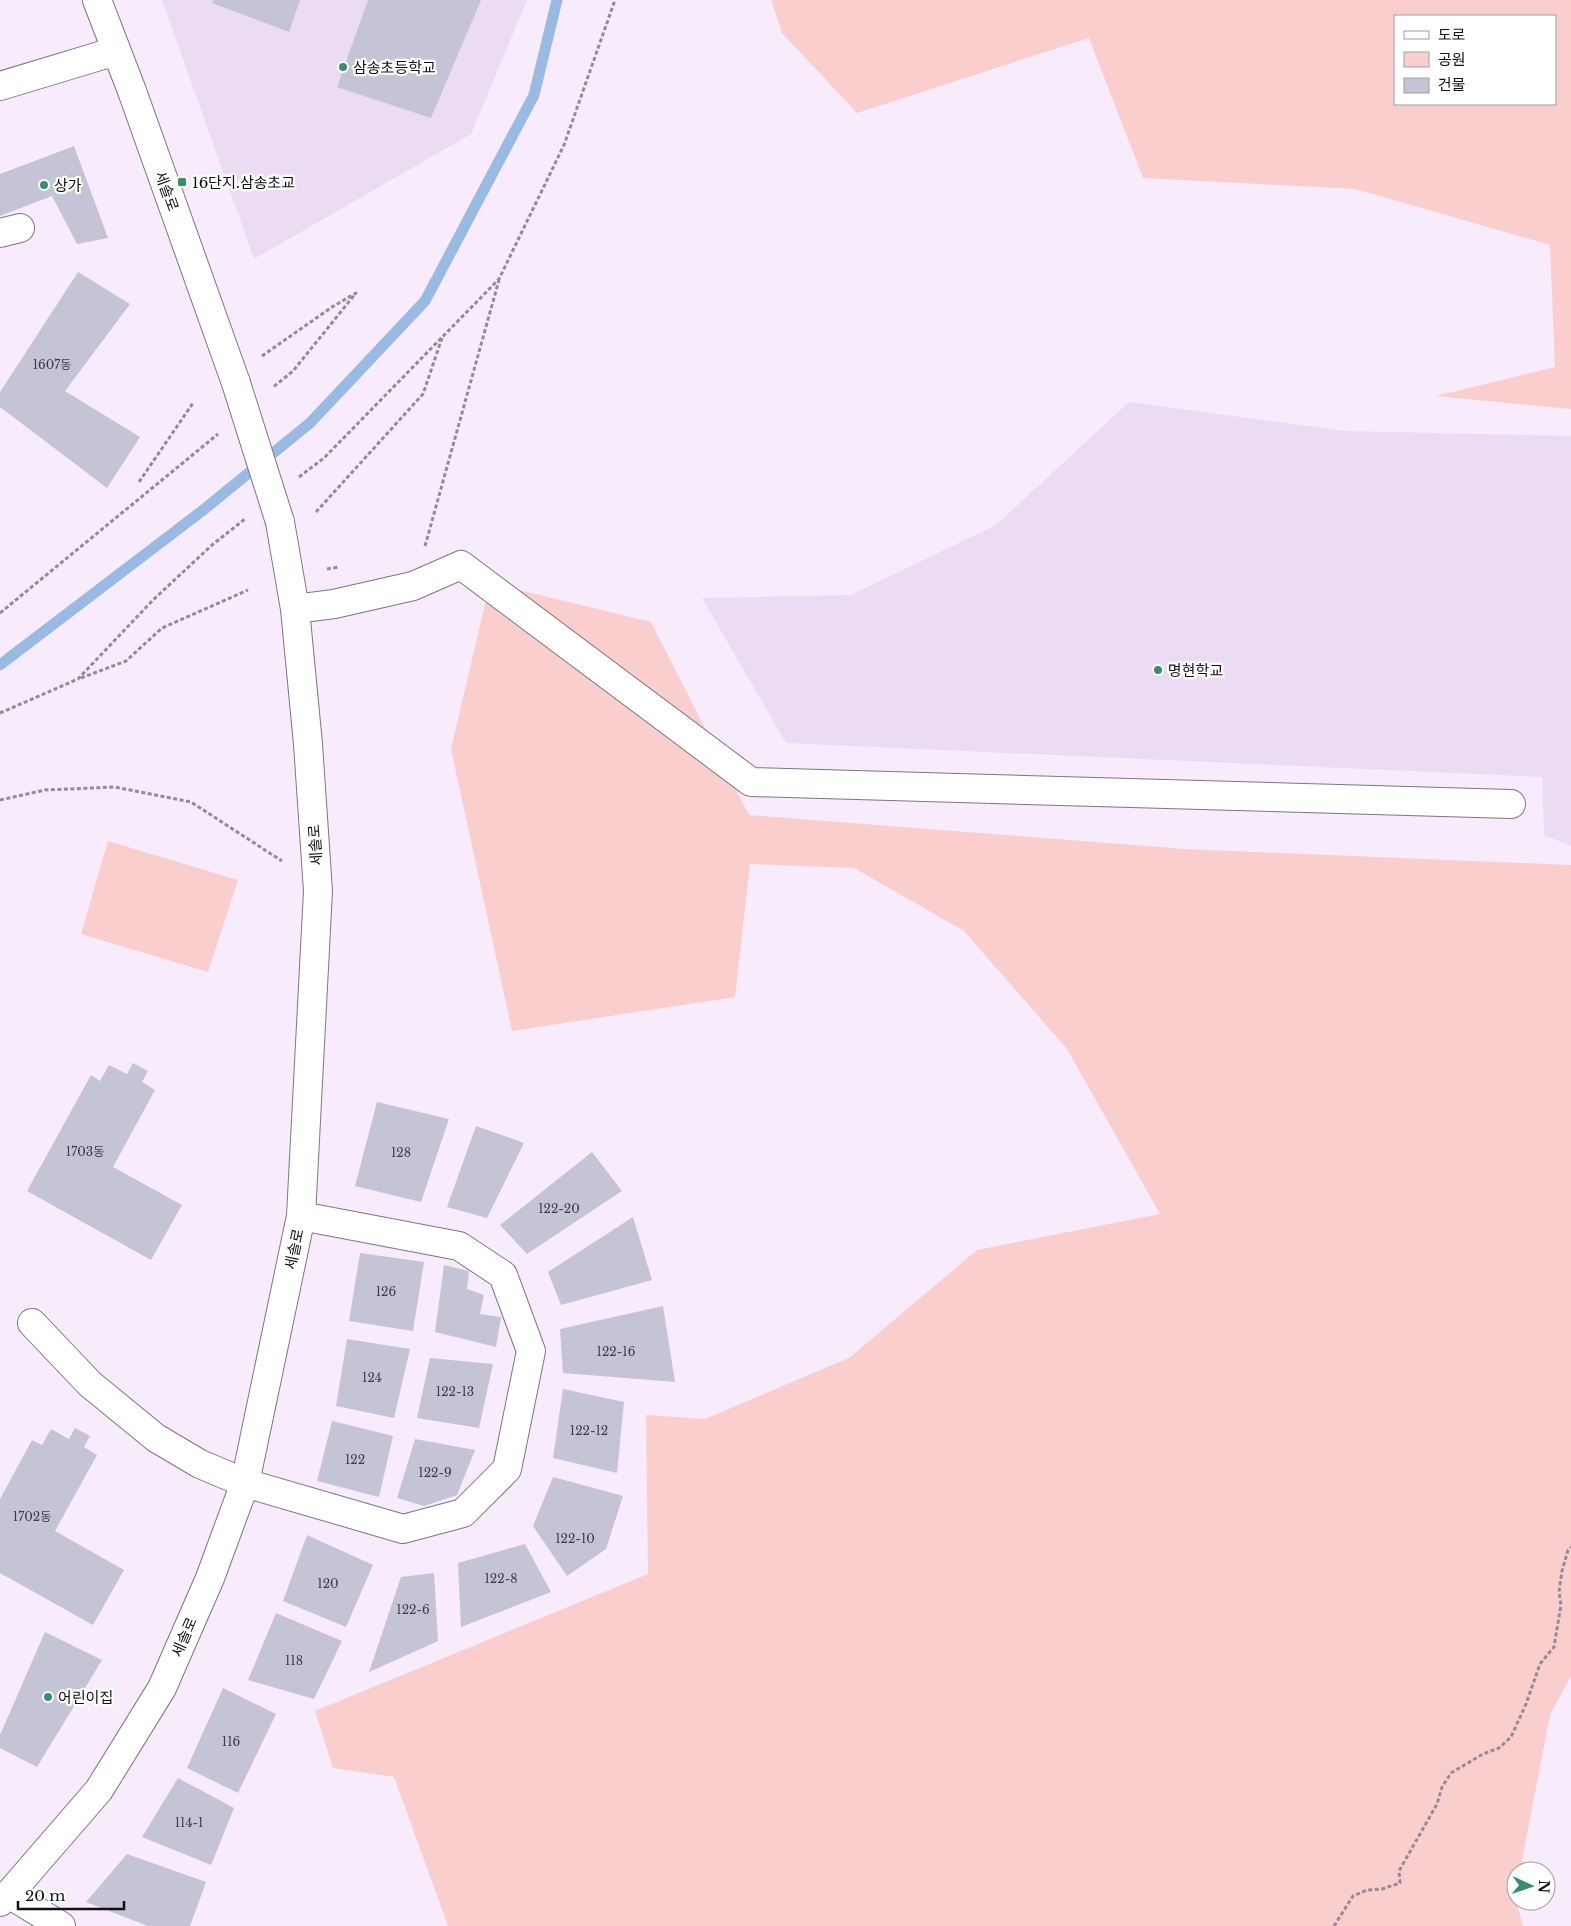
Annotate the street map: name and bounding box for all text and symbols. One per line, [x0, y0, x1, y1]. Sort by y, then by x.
legend [1394, 15, 1556, 105]
text: 도로 [1438, 25, 1466, 44]
text: 공원 [1438, 50, 1466, 69]
place label: 삼송초등학교 [353, 58, 436, 77]
marker: 삼송초등학교 [337, 61, 349, 73]
text: 건물 [1438, 75, 1466, 94]
street label: 세솔로 [151, 168, 183, 214]
place label: 16단지.삼송초교 [192, 173, 295, 192]
place label: 상가 [54, 176, 82, 195]
marker: 16단지.삼송초교 [176, 176, 188, 188]
marker: 상가 [38, 179, 50, 191]
house number: 1607동 [33, 357, 71, 372]
place label: 명현학교 [1168, 661, 1223, 680]
marker: 명현학교 [1152, 664, 1164, 676]
street label: 세솔로 [304, 824, 326, 866]
house number: 1703동 [66, 1144, 104, 1159]
house number: 128 [391, 1145, 411, 1160]
house number: 122-20 [538, 1201, 580, 1216]
street label: 세솔로 [280, 1227, 308, 1271]
house number: 126 [376, 1284, 397, 1299]
house number: 122-16 [597, 1344, 636, 1359]
house number: 124 [362, 1370, 382, 1385]
house number: 122-13 [436, 1384, 474, 1399]
house number: 122-12 [570, 1423, 608, 1438]
house number: 122 [345, 1452, 365, 1467]
house number: 122-9 [418, 1465, 452, 1480]
house number: 1702동 [13, 1509, 51, 1524]
house number: 122-10 [555, 1531, 595, 1546]
house number: 122-8 [485, 1571, 517, 1586]
house number: 120 [317, 1576, 339, 1591]
house number: 122-6 [396, 1602, 430, 1617]
street label: 세솔로 [167, 1614, 201, 1660]
house number: 118 [285, 1653, 303, 1668]
place label: 어린이집 [58, 1688, 113, 1707]
marker: 어린이집 [42, 1691, 54, 1703]
house number: 116 [222, 1734, 240, 1749]
house number: 114-1 [175, 1815, 203, 1830]
north arrow [1506, 1861, 1556, 1911]
scale bar [18, 1878, 124, 1910]
text: N [1535, 1880, 1553, 1894]
text: 20 m [25, 1886, 65, 1905]

